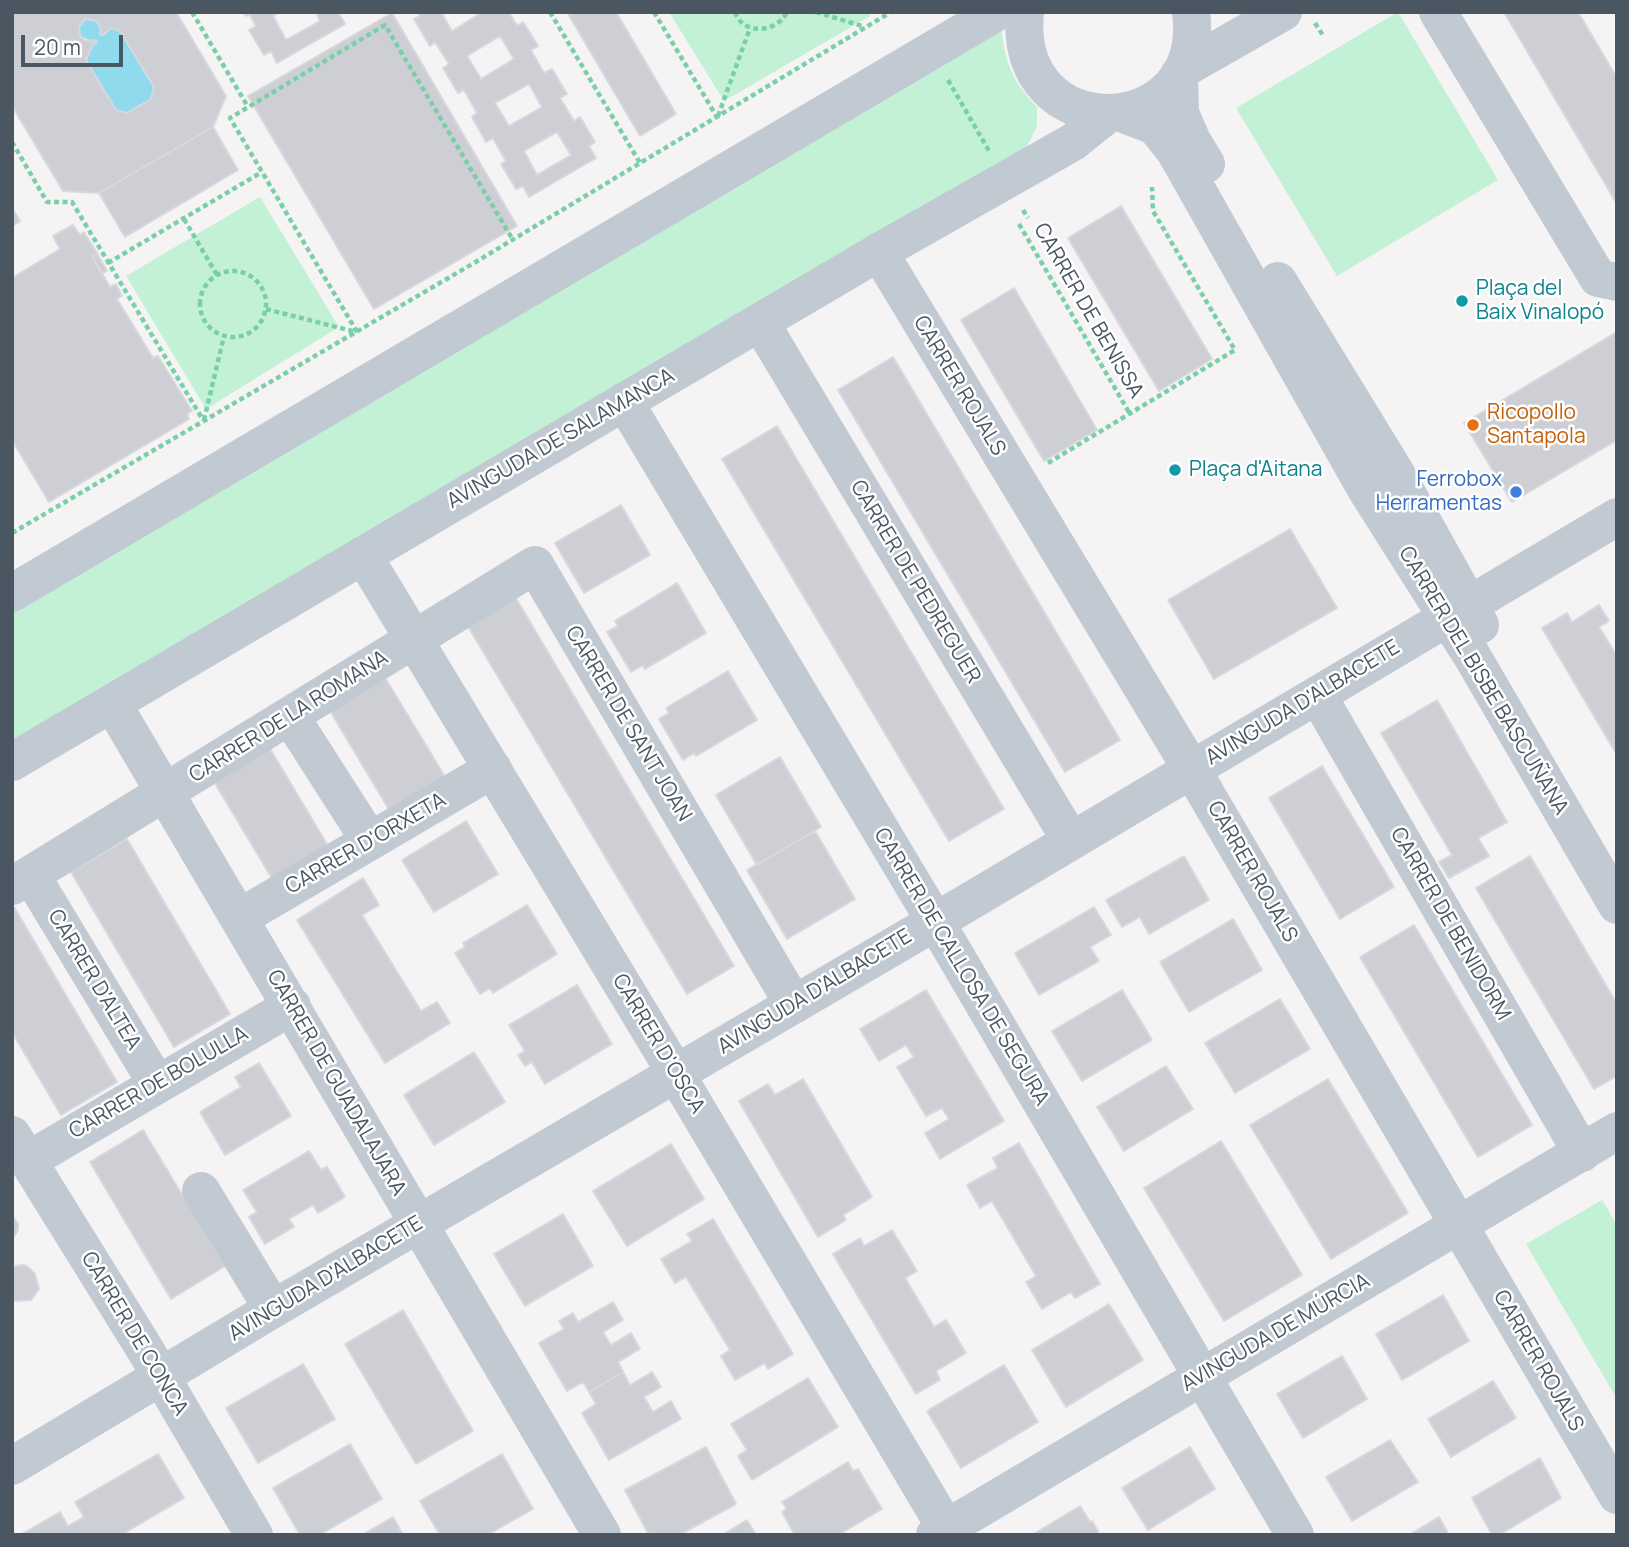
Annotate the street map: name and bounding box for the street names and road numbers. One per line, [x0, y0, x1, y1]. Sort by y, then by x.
street label: CARRER DE BENISSA [1028, 219, 1148, 403]
street label: CARRER ROJALS [907, 312, 1011, 460]
street label: AVINGUDA DE SALAMANCA [443, 364, 679, 514]
street label: CARRER DE PEDREGUER [844, 476, 986, 688]
street label: CARRER DEL BISBE BASCUÑANA [1393, 542, 1573, 820]
street label: CARRER DE SANT JOAN [560, 622, 696, 826]
street label: AVINGUDA D'ALBACETE [1201, 635, 1405, 771]
street label: CARRER DE LA ROMANA [185, 646, 393, 788]
street label: CARRER D'ORXETA [281, 788, 451, 900]
street label: CARRER ROJALS [1201, 797, 1303, 947]
street label: CARRER DE BENIDORM [1384, 823, 1516, 1025]
street label: CARRER DE CALLOSA DE SEGURA [868, 824, 1054, 1110]
street label: CARRER D'ALTEA [42, 905, 146, 1055]
street label: AVINGUDA D'ALBACETE [713, 924, 917, 1060]
street label: CARRER DE GUADALAJARA [261, 966, 411, 1200]
street label: CARRER D'OSCA [606, 970, 710, 1118]
street label: CARRER DE BOLULLA [65, 1022, 253, 1144]
street label: AVINGUDA D'ALBACETE [224, 1211, 428, 1347]
street label: CARRER DE CONCA [75, 1248, 193, 1420]
street label: AVINGUDA DE MÚRCIA [1177, 1269, 1375, 1397]
street label: CARRER ROJALS [1487, 1286, 1589, 1436]

